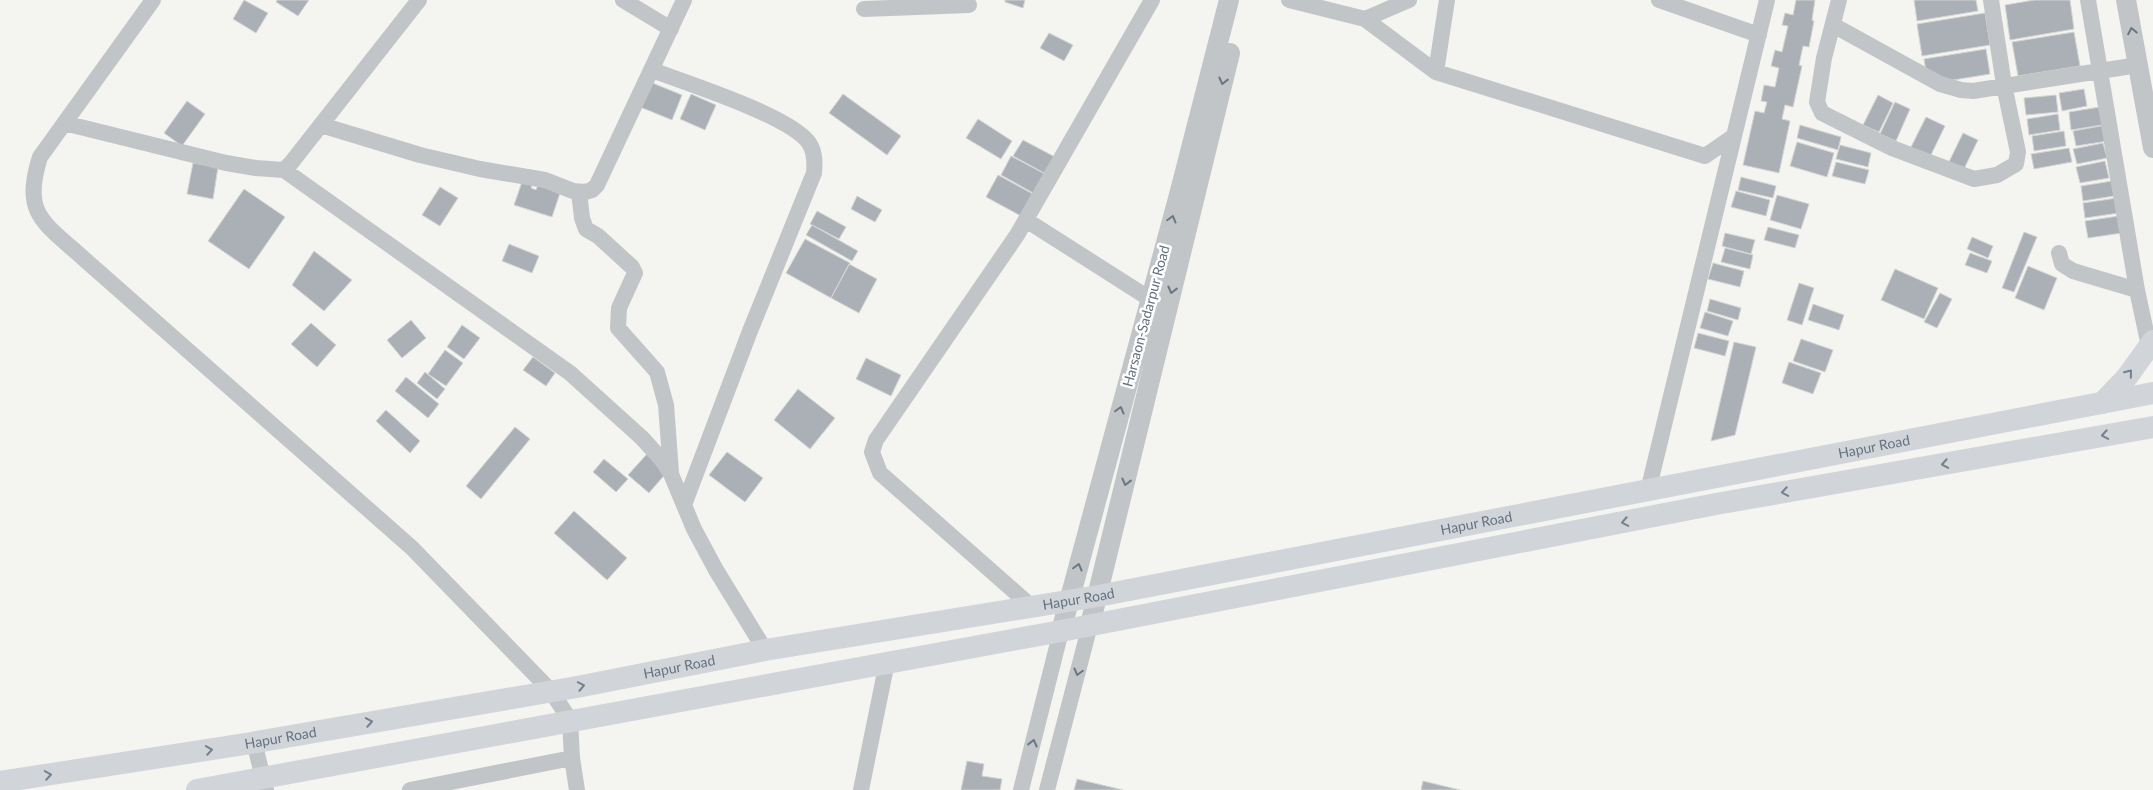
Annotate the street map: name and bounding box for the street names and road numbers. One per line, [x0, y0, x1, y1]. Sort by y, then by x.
street label: Harsaon-Sadarpur Road [1118, 243, 1173, 389]
street label: Hapur Road [1837, 431, 1911, 461]
street label: Hapur Road [1439, 508, 1513, 538]
street label: Hapur Road [1041, 584, 1116, 613]
street label: Hapur Road [642, 651, 716, 682]
street label: Hapur Road [243, 723, 318, 752]

